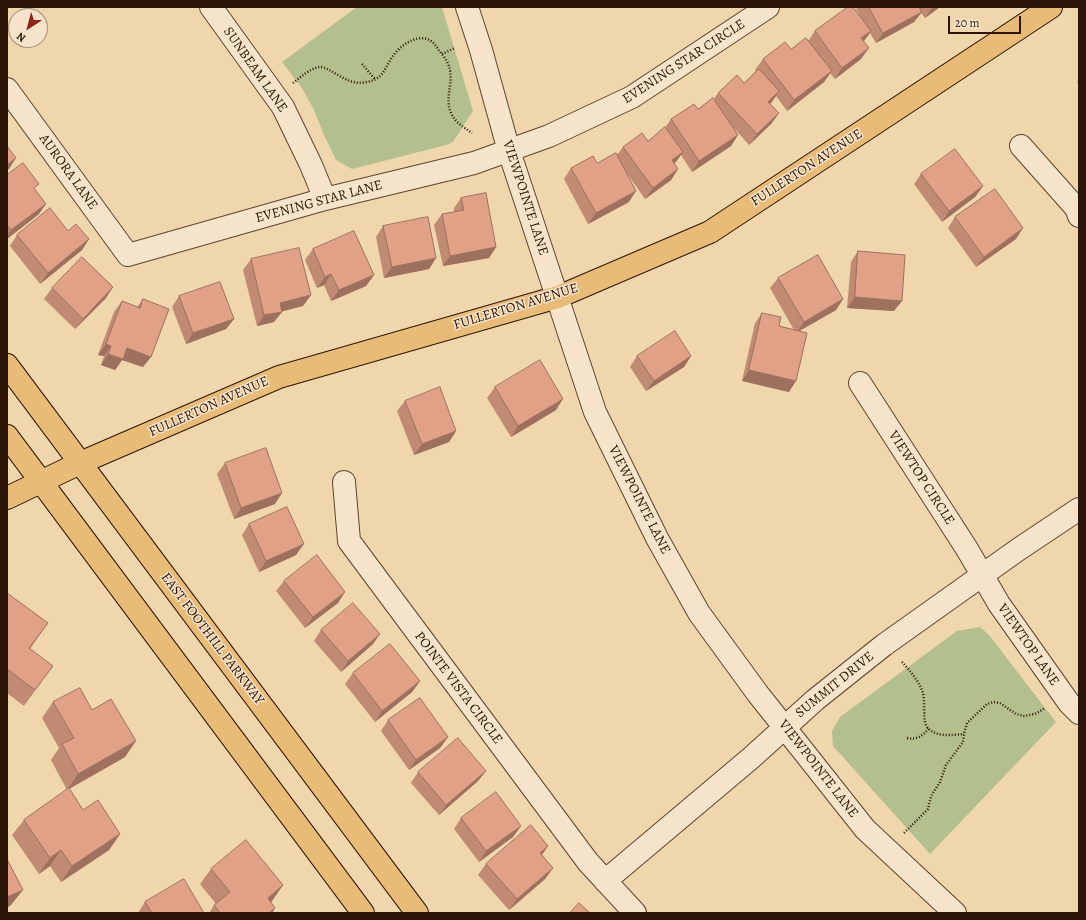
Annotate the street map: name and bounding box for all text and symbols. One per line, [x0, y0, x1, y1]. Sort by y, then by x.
north arrow [8, 8, 48, 48]
scale bar [950, 8, 1023, 34]
text: 20 m [955, 15, 979, 31]
street label: EVENING STAR CIRCLE [620, 16, 748, 108]
street label: SUNBEAM LANE [219, 24, 291, 116]
text: N [14, 29, 29, 46]
street label: FULLERTON AVENUE [748, 126, 866, 210]
street label: AURORA LANE [35, 131, 101, 213]
street label: VIEWPOINTE LANE [498, 138, 552, 258]
street label: EVENING STAR LANE [254, 177, 384, 227]
street label: FULLERTON AVENUE [452, 280, 580, 334]
street label: FULLERTON AVENUE [146, 373, 272, 441]
street label: VIEWTOP CIRCLE [884, 428, 958, 528]
street label: VIEWPOINTE LANE [604, 443, 674, 557]
street label: EAST FOOTHILL PARKWAY [157, 570, 267, 708]
street label: VIEWTOP LANE [993, 601, 1063, 689]
street label: POINTE VISTA CIRCLE [410, 629, 506, 747]
street label: SUMMIT DRIVE [792, 648, 878, 722]
street label: VIEWPOINTE LANE [774, 717, 862, 821]

